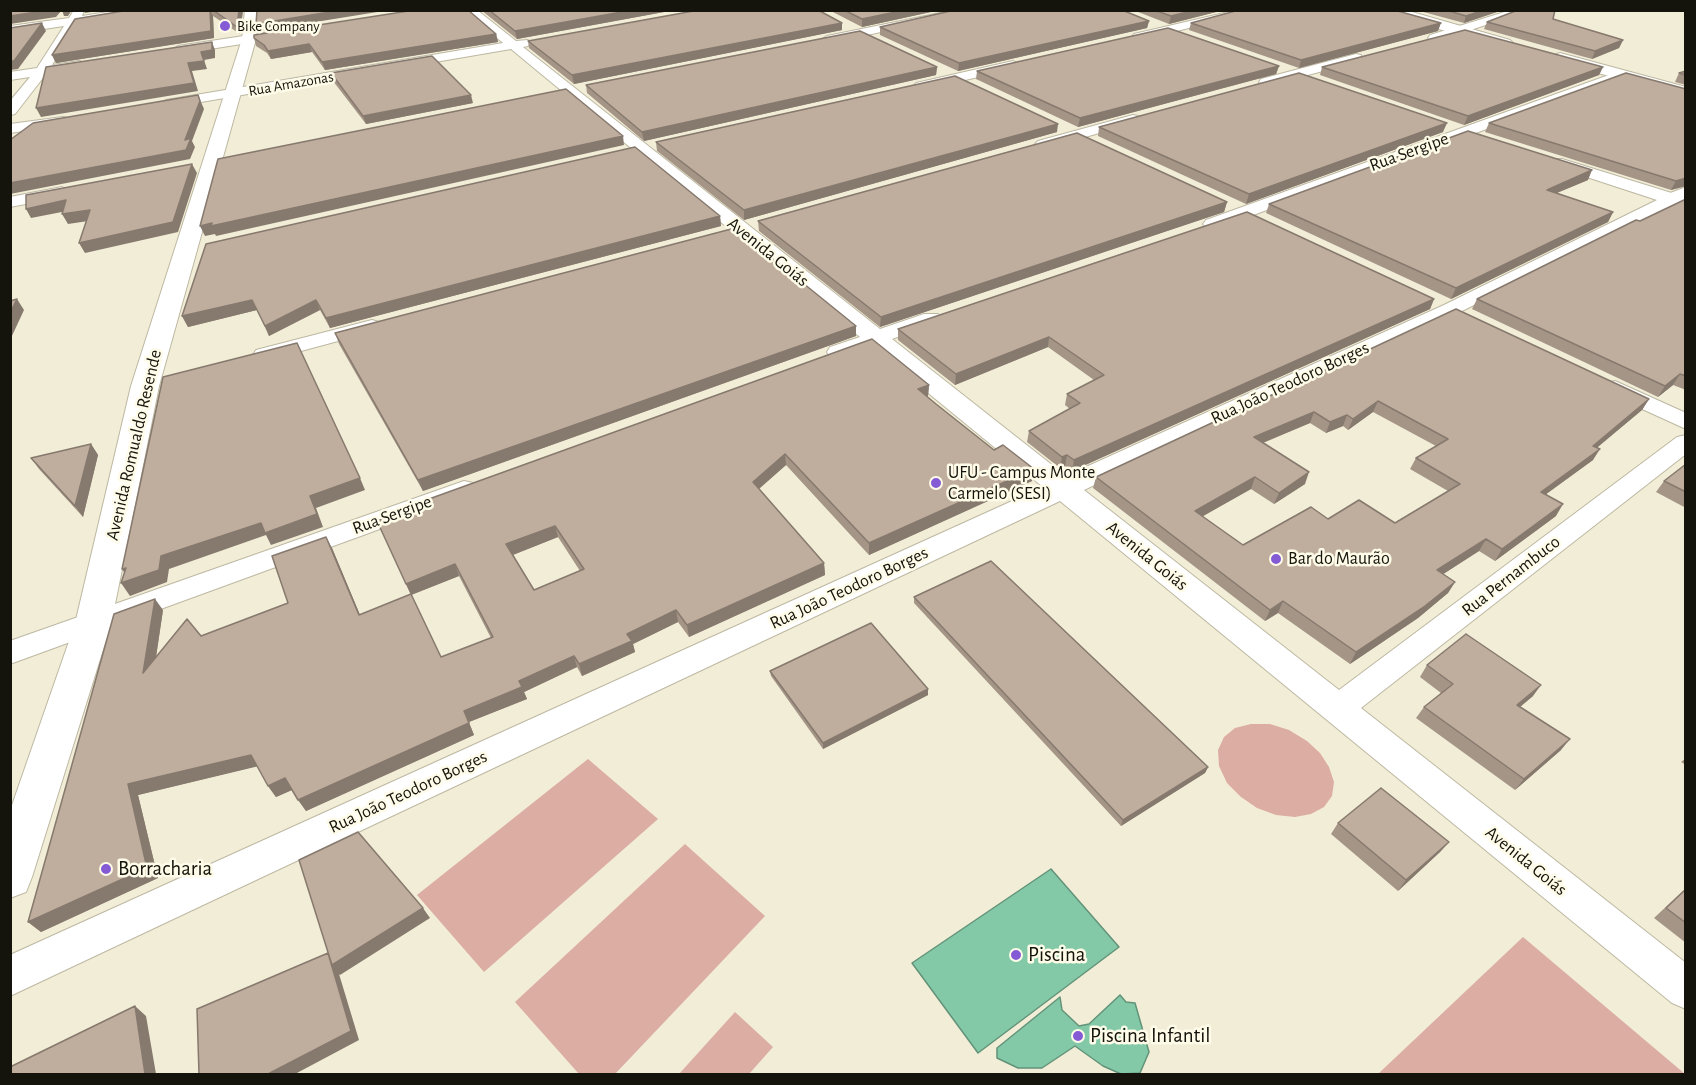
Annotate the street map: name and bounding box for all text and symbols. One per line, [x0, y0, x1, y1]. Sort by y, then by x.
place label: Bike Company [237, 17, 320, 35]
marker: Bike Company [218, 19, 232, 33]
street label: Rua Amazonas [247, 68, 335, 100]
street label: Rua Sergipe [1366, 128, 1452, 176]
street label: Avenida Goiás [723, 213, 813, 291]
street label: Rua João Teodoro Borges [1207, 337, 1373, 429]
street label: Avenida Romualdo Resende [102, 348, 166, 542]
place label: UFU - Campus Monte Carmelo (SESI) [948, 462, 1095, 504]
marker: UFU - Campus Monte Carmelo (SESI) [929, 476, 943, 490]
street label: Rua Sergipe [349, 491, 435, 539]
street label: Avenida Goiás [1102, 517, 1192, 595]
street label: Rua Pernambuco [1458, 531, 1564, 621]
street label: Rua João Teodoro Borges [766, 542, 932, 634]
place label: Bar do Maurão [1288, 548, 1390, 570]
marker: Bar do Maurão [1269, 552, 1283, 566]
street label: Rua João Teodoro Borges [325, 746, 491, 838]
street label: Avenida Goiás [1481, 822, 1571, 900]
place label: Borracharia [118, 856, 212, 882]
marker: Borracharia [99, 862, 113, 876]
place label: Piscina [1028, 942, 1085, 968]
marker: Piscina [1009, 948, 1023, 962]
place label: Piscina Infantil [1090, 1023, 1210, 1049]
marker: Piscina Infantil [1071, 1029, 1085, 1043]

